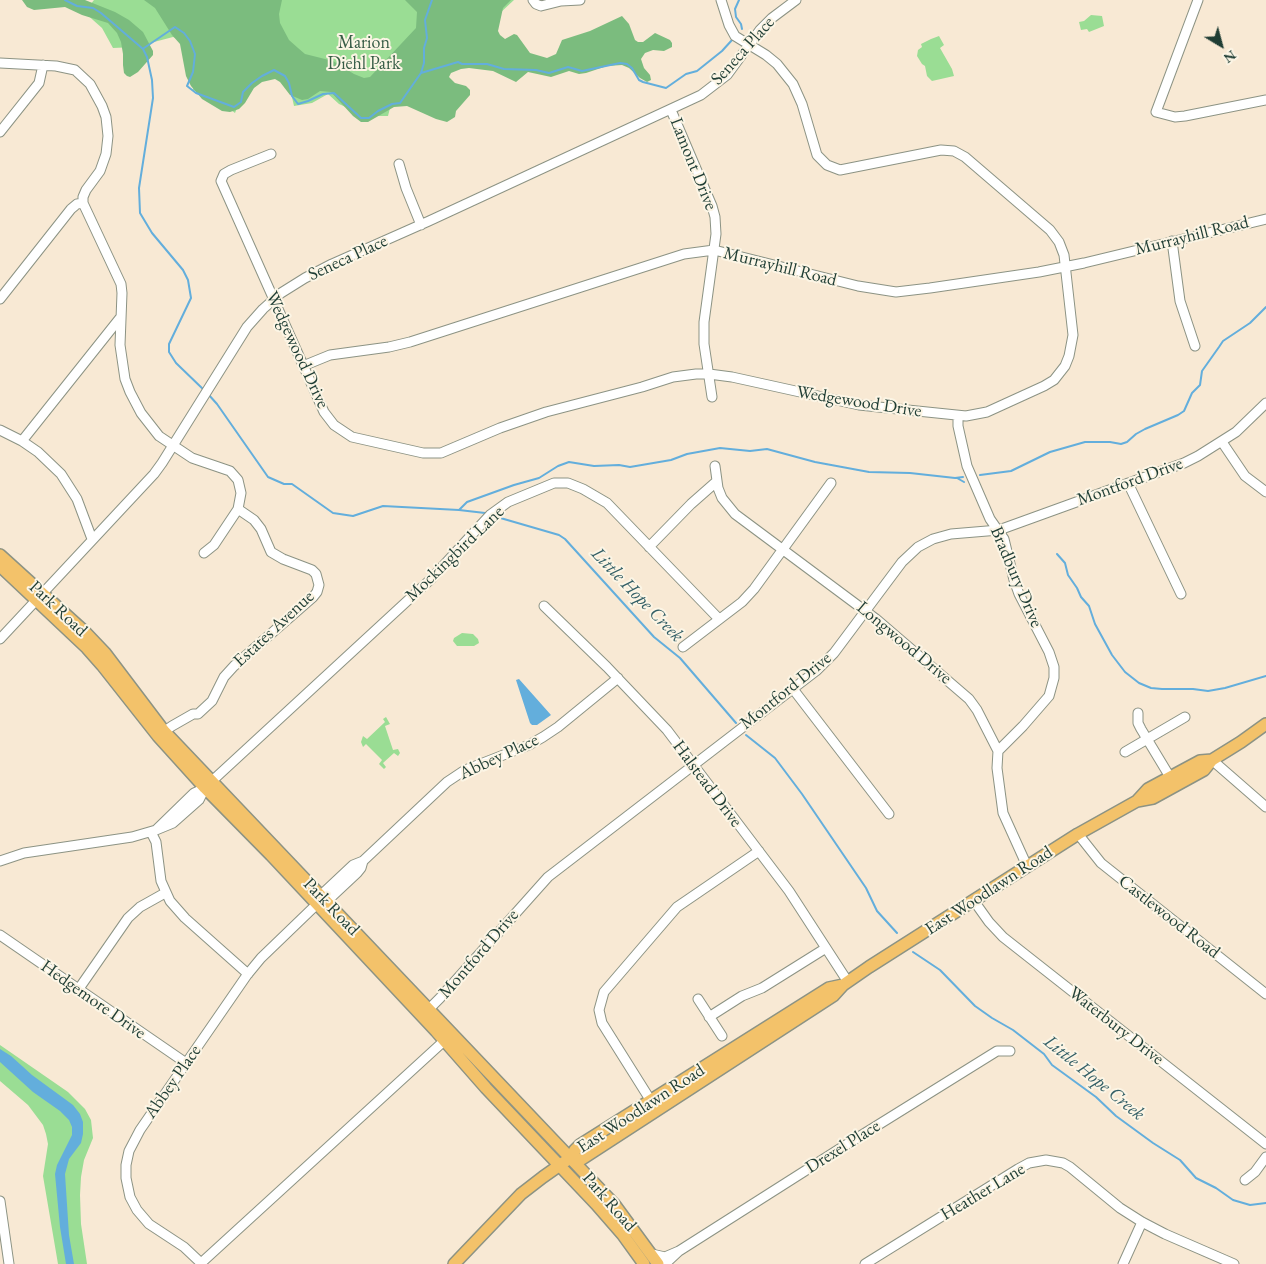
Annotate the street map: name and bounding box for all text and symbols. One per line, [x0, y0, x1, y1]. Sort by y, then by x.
street label: Seneca Place [707, 12, 779, 90]
north arrow [1196, 20, 1246, 70]
park label: Marion Diehl Park [328, 32, 400, 74]
text: N [1220, 46, 1240, 68]
street label: Lamont Drive [665, 115, 721, 213]
street label: Murrayhill Road [1133, 211, 1251, 261]
street label: Seneca Place [305, 230, 391, 286]
street label: Murrayhill Road [721, 242, 839, 292]
street label: Wedgewood Drive [261, 288, 333, 412]
street label: Wedgewood Drive [795, 381, 923, 423]
street label: Montford Drive [1074, 453, 1186, 511]
street label: Mockingbird Lane [401, 501, 509, 607]
street label: Bradbury Drive [985, 523, 1047, 631]
water label: Little Hope Creek [586, 543, 688, 647]
street label: Park Road [24, 577, 92, 641]
street label: Estates Avenue [229, 586, 319, 672]
street label: Longwood Drive [852, 597, 956, 689]
street label: Montford Drive [736, 648, 836, 734]
street label: Abbey Place [456, 729, 542, 785]
street label: Halstead Drive [667, 736, 747, 832]
street label: East Woodlawn Road [921, 842, 1057, 940]
street label: Castlewood Road [1114, 871, 1224, 963]
street label: Park Road [298, 874, 364, 940]
street label: Montford Drive [434, 905, 524, 1003]
street label: Hedgemore Drive [36, 956, 150, 1044]
street label: Waterbury Drive [1064, 982, 1168, 1070]
water label: Little Hope Creek [1039, 1030, 1149, 1126]
street label: Abbey Place [140, 1041, 206, 1123]
street label: East Woodlawn Road [573, 1060, 709, 1158]
street label: Drexel Place [802, 1116, 884, 1178]
street label: Heather Lane [937, 1158, 1029, 1226]
street label: Park Road [577, 1168, 641, 1236]

